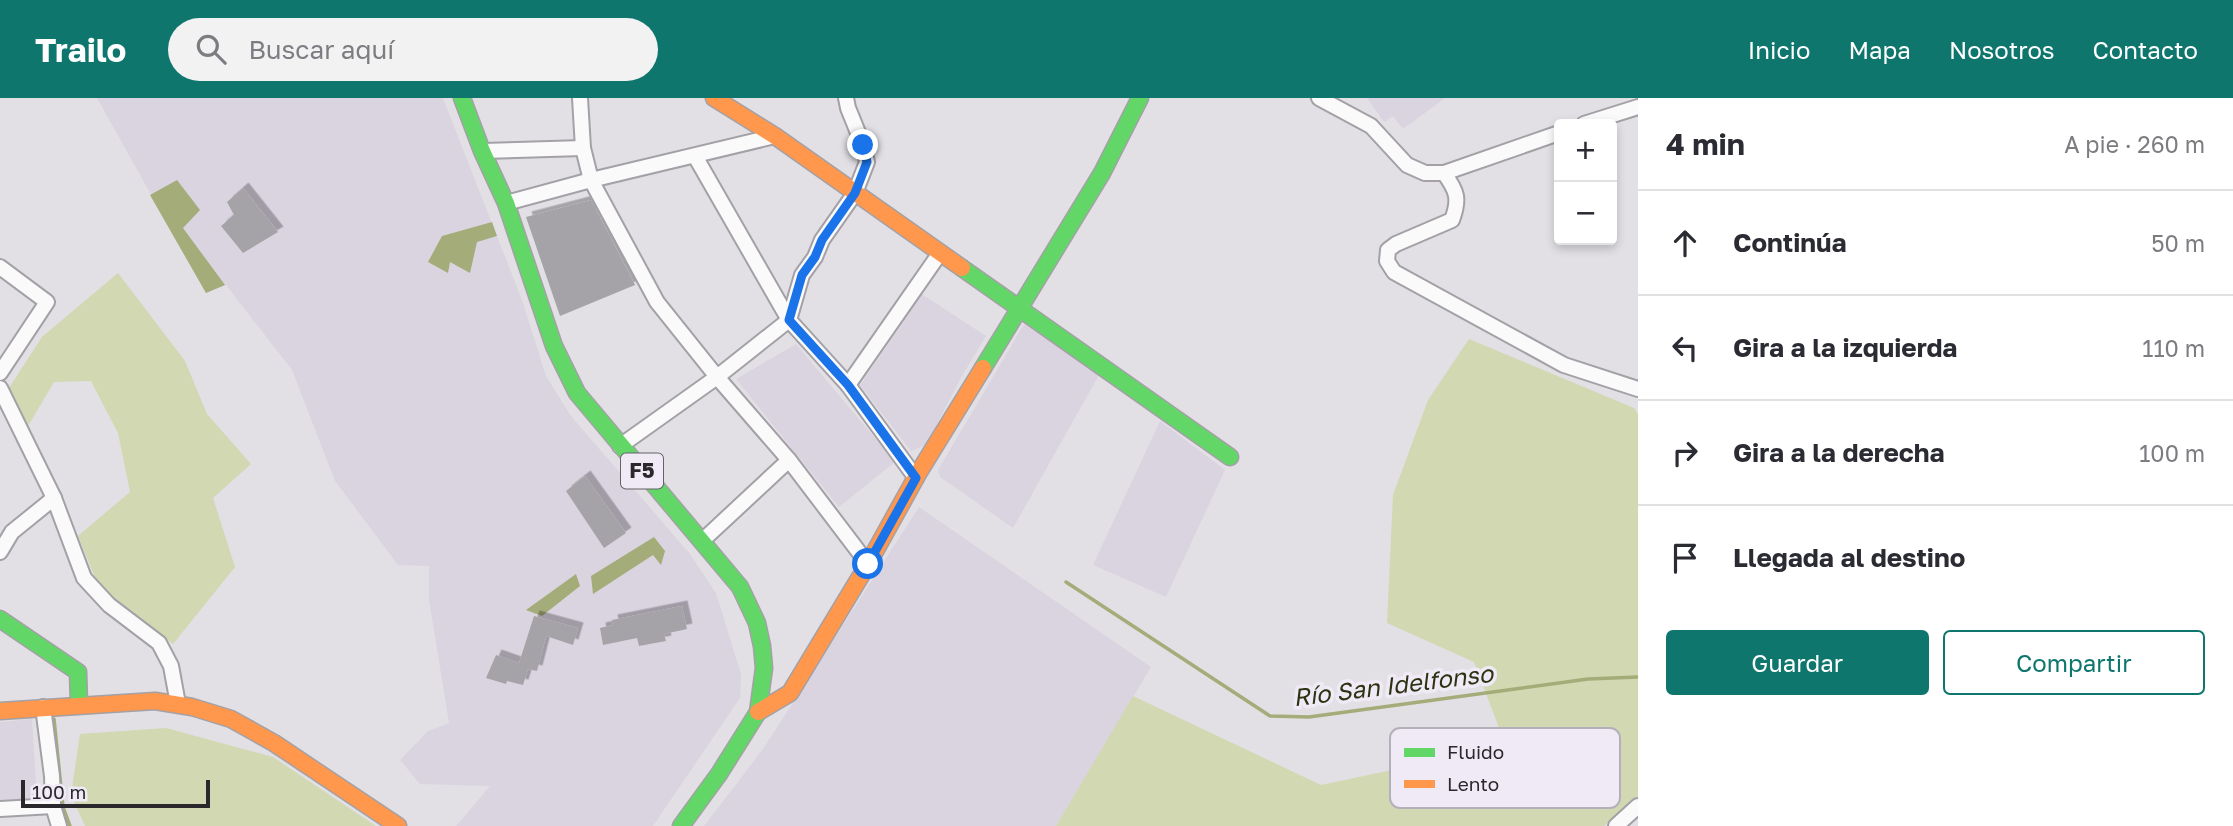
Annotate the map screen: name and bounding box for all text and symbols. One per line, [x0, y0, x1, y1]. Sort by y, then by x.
search box [168, 18, 658, 81]
text: Trailo [35, 30, 126, 69]
icon: search [192, 30, 230, 68]
text: Buscar aquí [248, 34, 394, 65]
text: Inicio [1748, 35, 1810, 64]
text: Mapa [1848, 35, 1911, 64]
text: Nosotros [1949, 35, 2055, 64]
text: Contacto [2093, 35, 2198, 64]
map controls [1554, 119, 1617, 245]
button: + [1554, 119, 1617, 182]
text: 4 min [1666, 126, 1745, 162]
route end [847, 129, 878, 160]
text: A pie · 260 m [2064, 130, 2205, 158]
button: − [1554, 182, 1617, 245]
icon: ahead [1666, 224, 1704, 262]
text: Continúa [1733, 227, 1847, 258]
text: 50 m [2151, 229, 2205, 257]
icon: left [1666, 329, 1704, 367]
text: Gira a la izquierda [1733, 332, 1957, 363]
text: 110 m [2142, 334, 2205, 362]
icon: right [1666, 434, 1704, 472]
text: Gira a la derecha [1733, 437, 1945, 468]
text: 100 m [2139, 439, 2205, 467]
road number: F5 [621, 454, 663, 488]
icon: arrive [1666, 539, 1704, 577]
text: Llegada al destino [1733, 542, 1965, 573]
route start [852, 548, 883, 579]
button: Guardar [1666, 630, 1929, 695]
button: Compartir [1943, 630, 2205, 695]
water label: Río San Idelfonso [1291, 658, 1496, 711]
legend [1390, 728, 1620, 808]
text: Fluido [1447, 740, 1504, 763]
text: Lento [1447, 772, 1499, 795]
scale bar [21, 777, 210, 809]
text: 100 m [32, 780, 86, 803]

